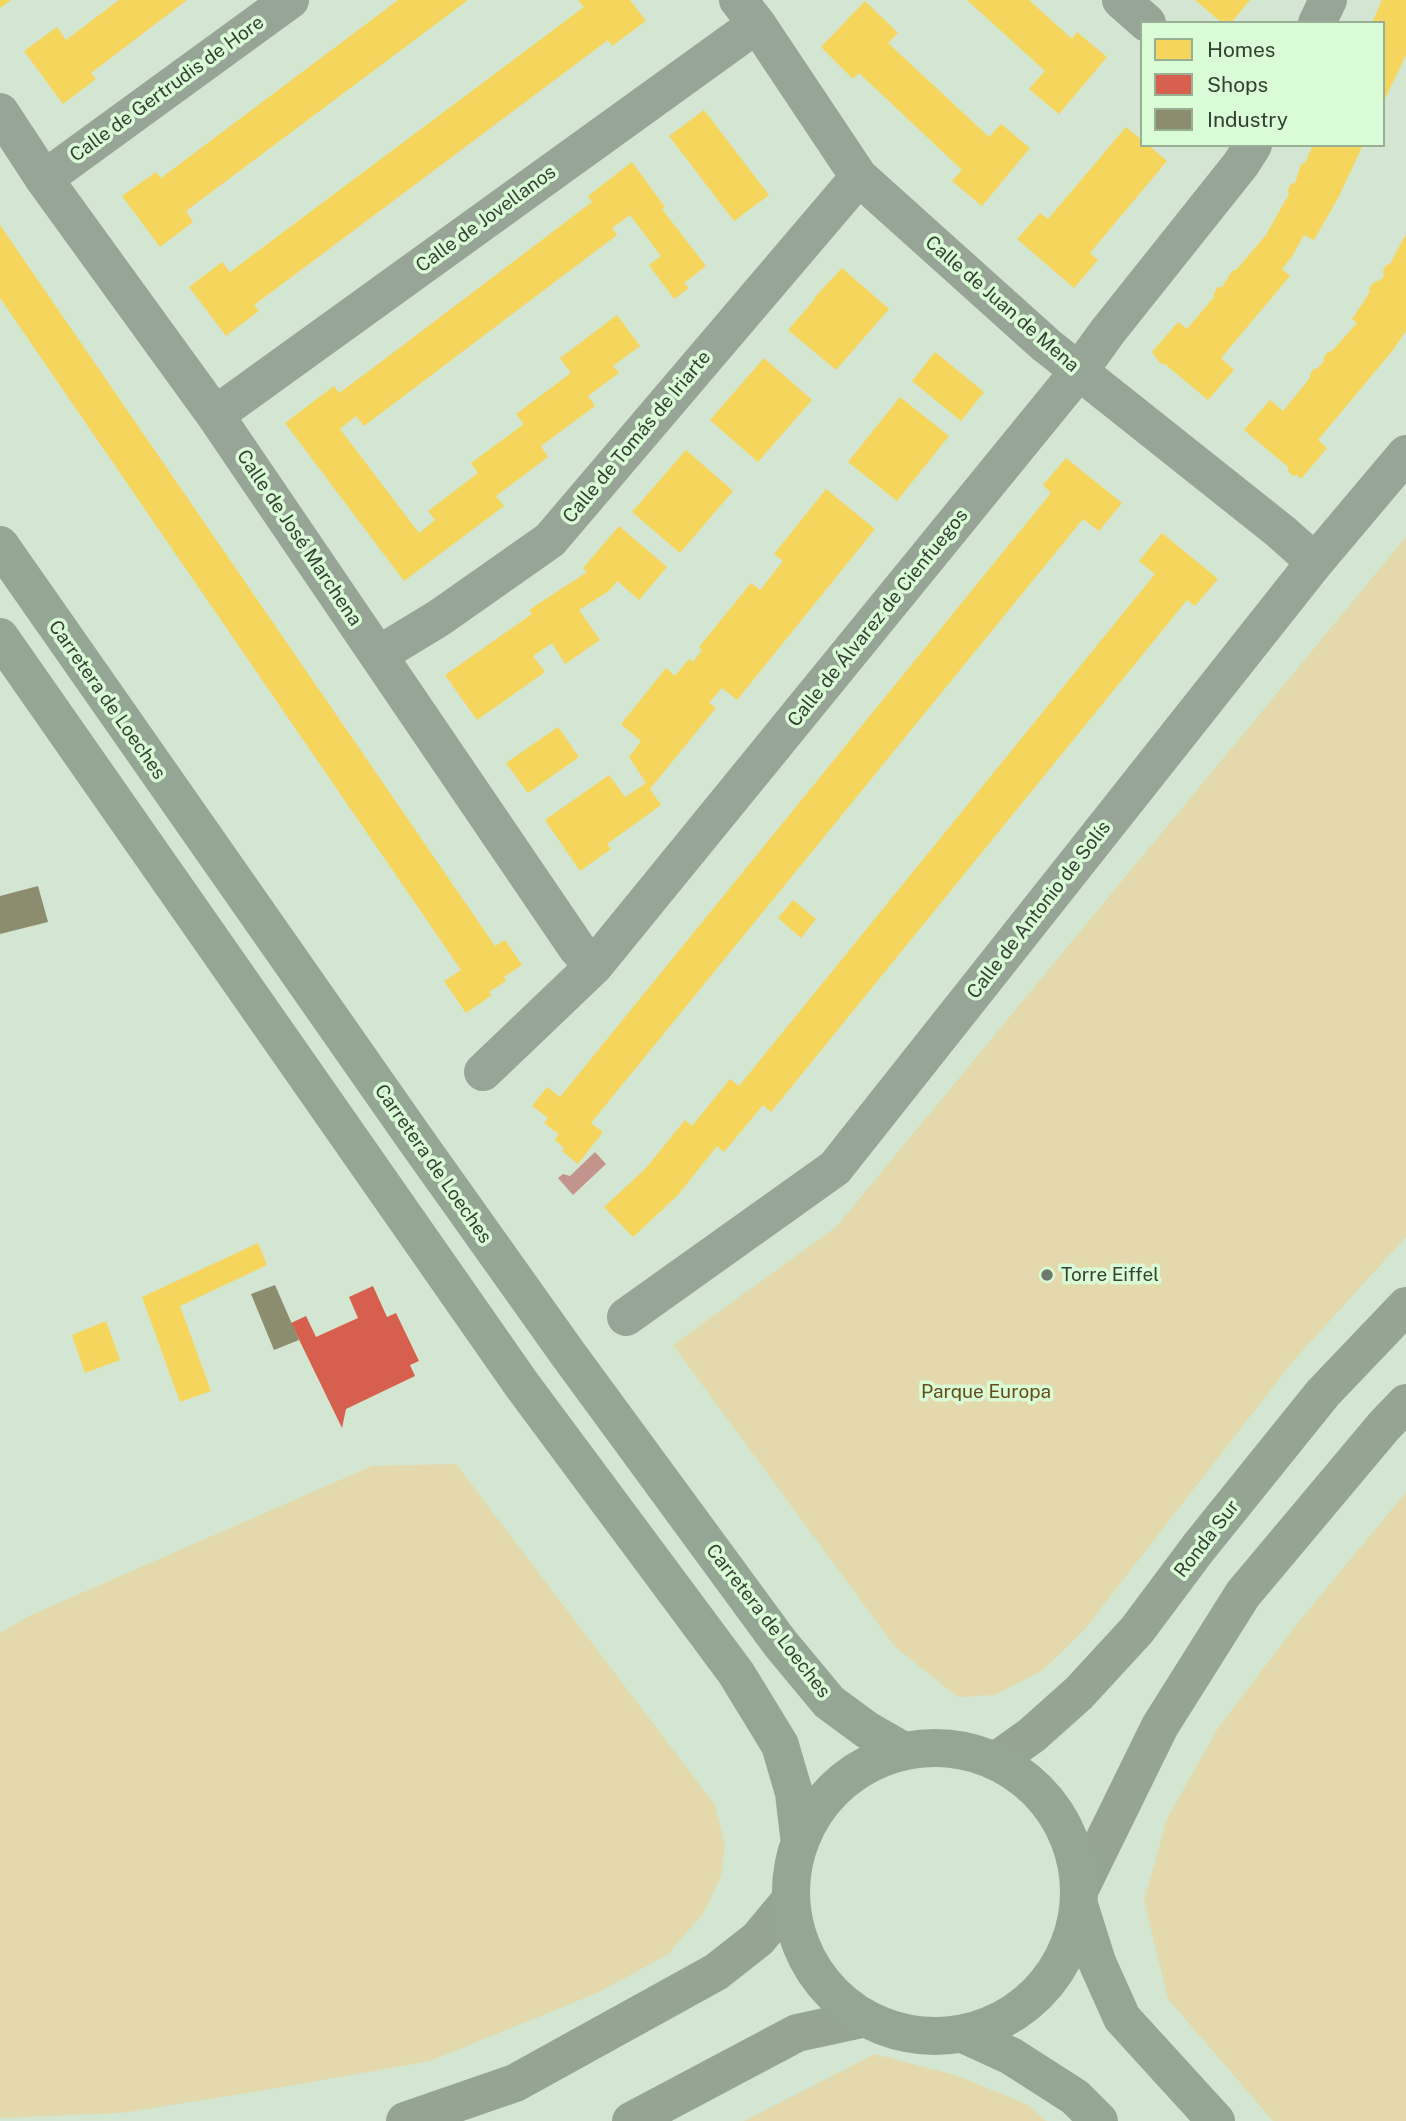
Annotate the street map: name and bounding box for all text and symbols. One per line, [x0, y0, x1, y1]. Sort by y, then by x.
street label: Calle de Gertrudis de Hore [66, 11, 268, 167]
legend [1140, 21, 1385, 147]
text: Homes [1207, 37, 1275, 62]
text: Shops [1207, 72, 1268, 97]
text: Industry [1207, 107, 1288, 132]
street label: Calle de Jovellanos [412, 161, 560, 277]
street label: Calle de Juan de Mena [920, 231, 1084, 377]
street label: Calle de Tomás de Iriarte [558, 346, 716, 528]
street label: Calle de José Marchena [232, 446, 366, 630]
street label: Calle de Álvarez de Cienfuegos [783, 505, 973, 731]
street label: Carretera de Loeches [43, 616, 171, 784]
street label: Calle de Antonio de Solís [963, 817, 1115, 1003]
street label: Carretera de Loeches [369, 1080, 497, 1248]
place label: Torre Eiffel [1061, 1264, 1159, 1286]
marker: Torre Eiffel [1039, 1267, 1055, 1283]
park label: Parque Europa [921, 1381, 1051, 1403]
street label: Ronda Sur [1170, 1496, 1244, 1582]
street label: Carretera de Loeches [701, 1540, 835, 1702]

